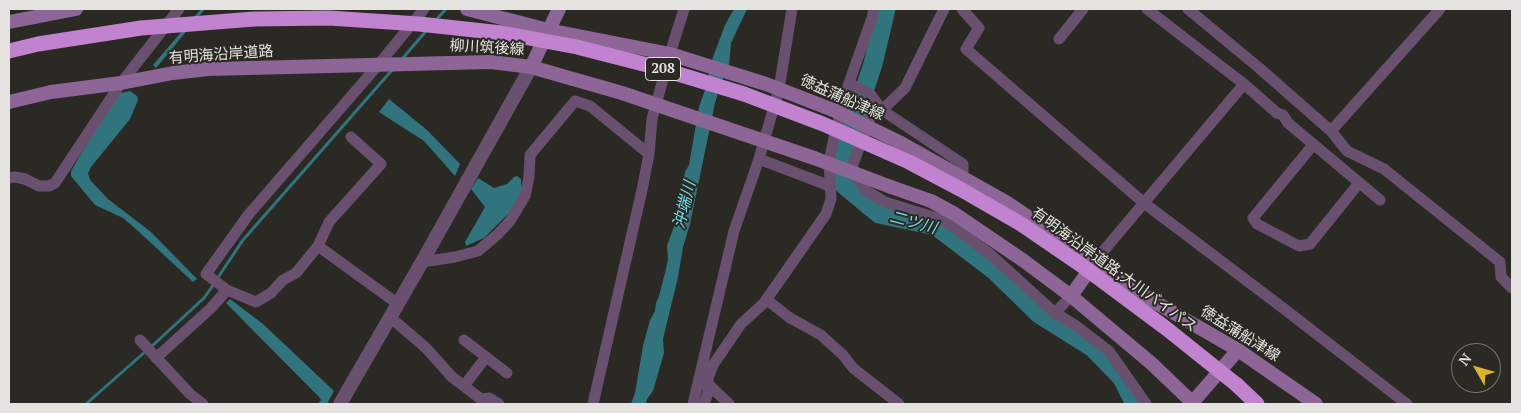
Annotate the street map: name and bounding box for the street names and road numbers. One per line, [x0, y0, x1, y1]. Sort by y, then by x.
street label: 柳川筑後線 [449, 37, 525, 59]
street label: 有明海沿岸道路 [168, 42, 274, 68]
road number: 208 [646, 58, 680, 80]
street label: 徳益蒲船津線 [797, 71, 887, 125]
street label: 有明海沿岸道路;大川バイパス [1028, 204, 1200, 336]
street label: 徳益蒲船津線 [1197, 303, 1283, 365]

